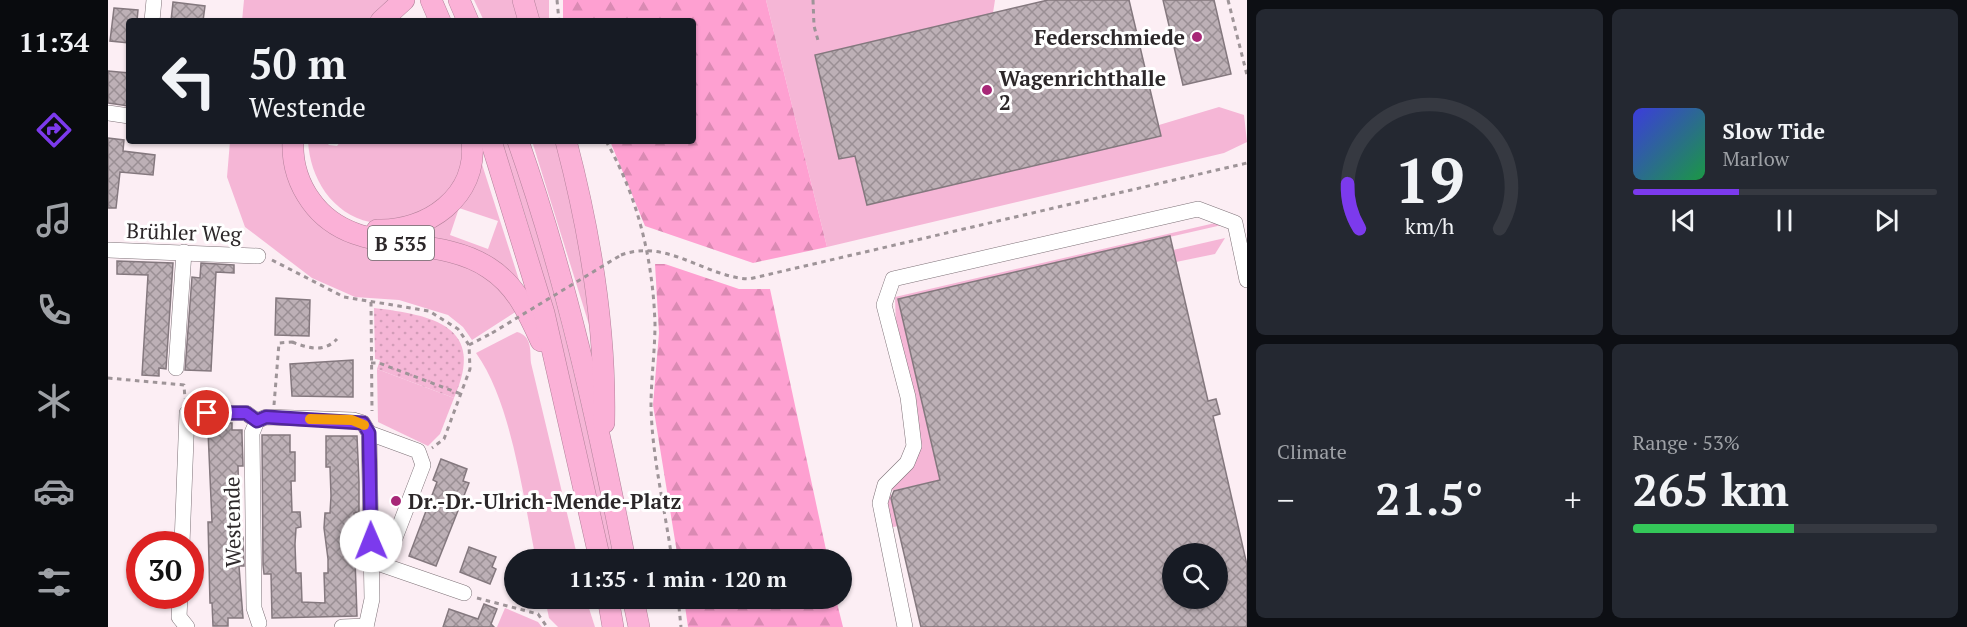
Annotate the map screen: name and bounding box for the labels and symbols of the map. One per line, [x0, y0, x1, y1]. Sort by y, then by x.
place label: Federschmiede [1034, 23, 1185, 51]
marker: Federschmiede [1190, 30, 1204, 44]
place label: Wagenrichthalle 2 [999, 64, 1166, 116]
marker: Wagenrichthalle 2 [980, 83, 994, 97]
street label: Brühler Weg [126, 216, 243, 248]
road number: B 535 [368, 226, 434, 260]
pin [181, 387, 232, 438]
street label: Westende [217, 476, 247, 568]
place label: Dr.-Dr.-Ulrich-Mende-Platz [408, 487, 681, 515]
marker: Dr.-Dr.-Ulrich-Mende-Platz [389, 494, 403, 508]
position arrow [339, 509, 403, 573]
speed limit sign: 30 [126, 531, 204, 609]

